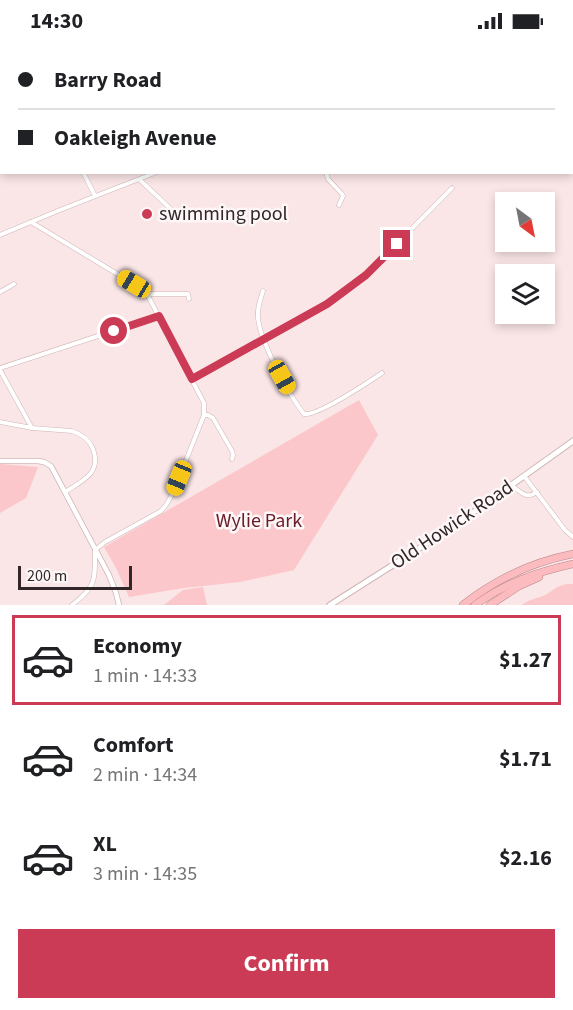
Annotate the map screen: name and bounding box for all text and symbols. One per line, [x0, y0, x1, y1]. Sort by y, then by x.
text: 14:30 [30, 5, 83, 37]
text: Barry Road [54, 64, 162, 96]
text: Oakleigh Avenue [54, 122, 217, 154]
north arrow [495, 192, 555, 252]
map controls [495, 192, 555, 324]
place label: swimming pool [159, 200, 288, 228]
marker: swimming pool [140, 207, 154, 221]
route end [383, 230, 410, 257]
button: layers [495, 264, 555, 324]
car [114, 267, 154, 301]
route start [100, 317, 127, 344]
car [265, 357, 299, 397]
car [164, 458, 194, 498]
street label: Old Howick Road [385, 474, 519, 576]
park label: Wylie Park [216, 507, 302, 535]
scale bar [18, 563, 132, 590]
text: 200 m [27, 565, 67, 587]
text: Economy [93, 630, 182, 662]
icon: car [21, 633, 75, 687]
text: $1.27 [499, 644, 552, 676]
text: 1 min · 14:33 [93, 662, 197, 690]
text: Comfort [93, 729, 174, 761]
icon: car [21, 732, 75, 786]
text: $1.71 [499, 743, 552, 775]
text: 2 min · 14:34 [93, 761, 197, 789]
text: XL [93, 828, 117, 860]
icon: car [21, 831, 75, 885]
text: $2.16 [499, 842, 552, 874]
text: 3 min · 14:35 [93, 860, 197, 888]
button: Confirm [18, 929, 555, 998]

